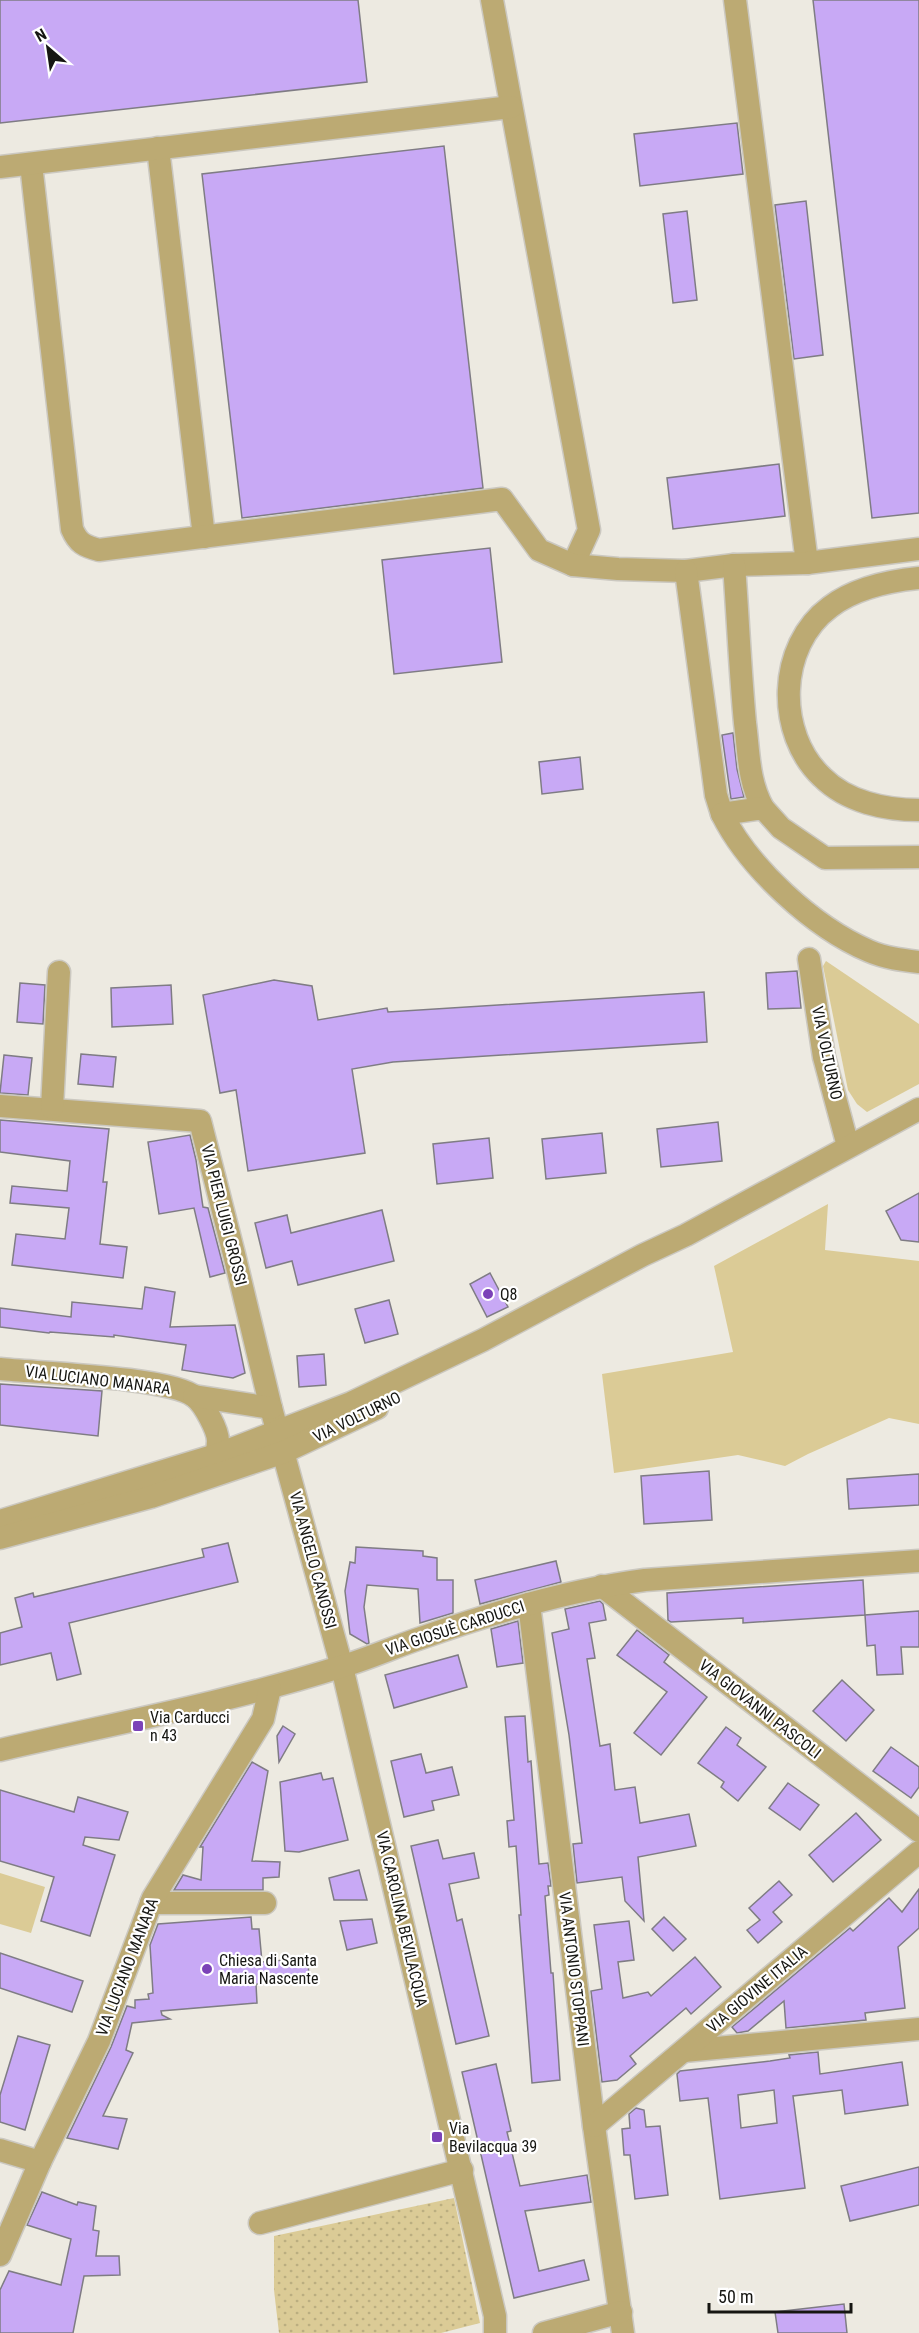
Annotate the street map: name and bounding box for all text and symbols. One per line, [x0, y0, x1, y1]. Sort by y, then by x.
north arrow [18, 18, 78, 78]
text: N [32, 25, 50, 46]
street label: VIA VOLTURNO [808, 1004, 846, 1102]
street label: VIA PIER LUIGI GROSSI [197, 1143, 251, 1287]
place label: Q8 [500, 1285, 518, 1304]
marker: Q8 [481, 1287, 495, 1301]
street label: VIA LUCIANO MANARA [24, 1362, 172, 1398]
street label: VIA VOLTURNO [310, 1388, 404, 1446]
street label: VIA ANGELO CANOSSI [286, 1489, 340, 1631]
street label: VIA GIOSUÈ CARDUCCI [383, 1597, 527, 1659]
street label: VIA GIOVANNI PASCOLI [695, 1655, 825, 1763]
place label: Via Carducci n 43 [150, 1708, 230, 1745]
marker: Via Carducci n 43 [131, 1719, 145, 1733]
street label: VIA CAROLINA BEVILACQUA [372, 1829, 432, 2009]
street label: VIA ANTONIO STOPPANI [555, 1891, 593, 2047]
street label: VIA LUCIANO MANARA [92, 1895, 162, 2039]
street label: VIA GIOVINE ITALIA [703, 1942, 811, 2036]
place label: Chiesa di Santa Maria Nascente [219, 1951, 318, 1988]
marker: Chiesa di Santa Maria Nascente [200, 1962, 214, 1976]
place label: Via Bevilacqua 39 [449, 2119, 537, 2156]
marker: Via Bevilacqua 39 [430, 2130, 444, 2144]
scale bar [709, 2276, 852, 2314]
text: 50 m [718, 2286, 753, 2307]

